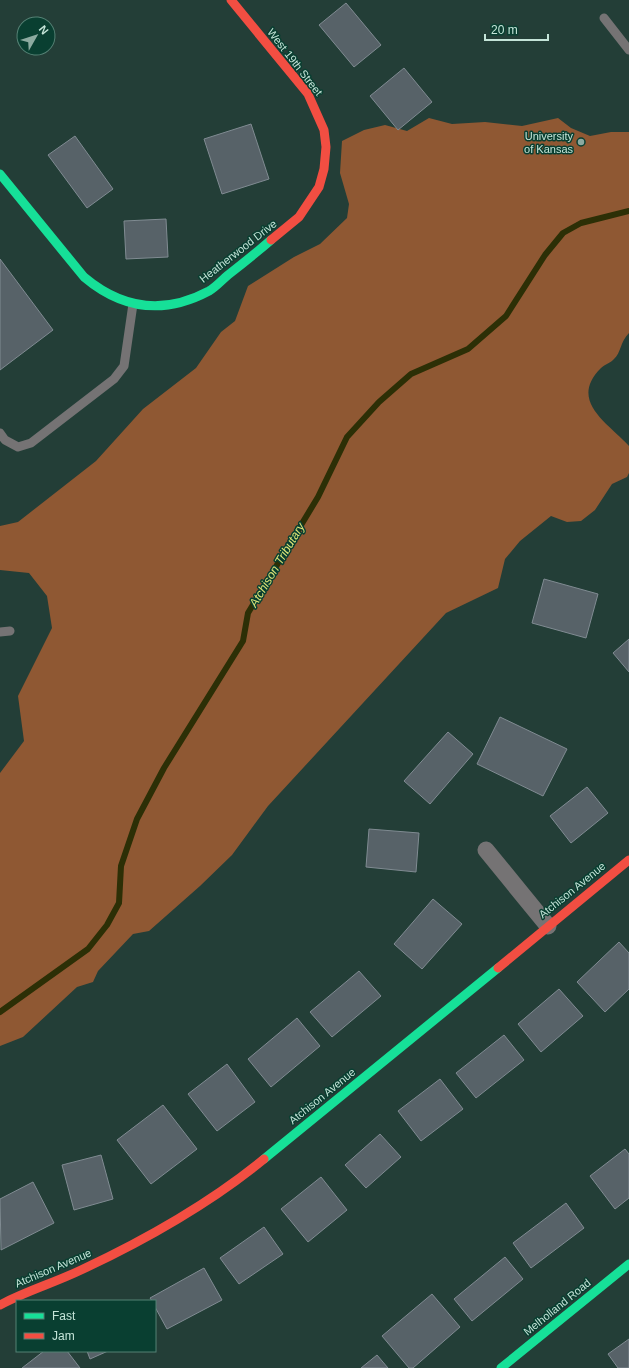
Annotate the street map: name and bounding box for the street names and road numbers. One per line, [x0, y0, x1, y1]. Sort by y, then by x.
street label: West 19th Street [265, 26, 325, 98]
street label: Heatherwood Drive [197, 217, 279, 285]
street label: Atchison Avenue [536, 860, 608, 920]
street label: Atchison Avenue [286, 1066, 358, 1126]
street label: Atchison Avenue [13, 1247, 93, 1289]
street label: Melholland Road [521, 1276, 593, 1338]

